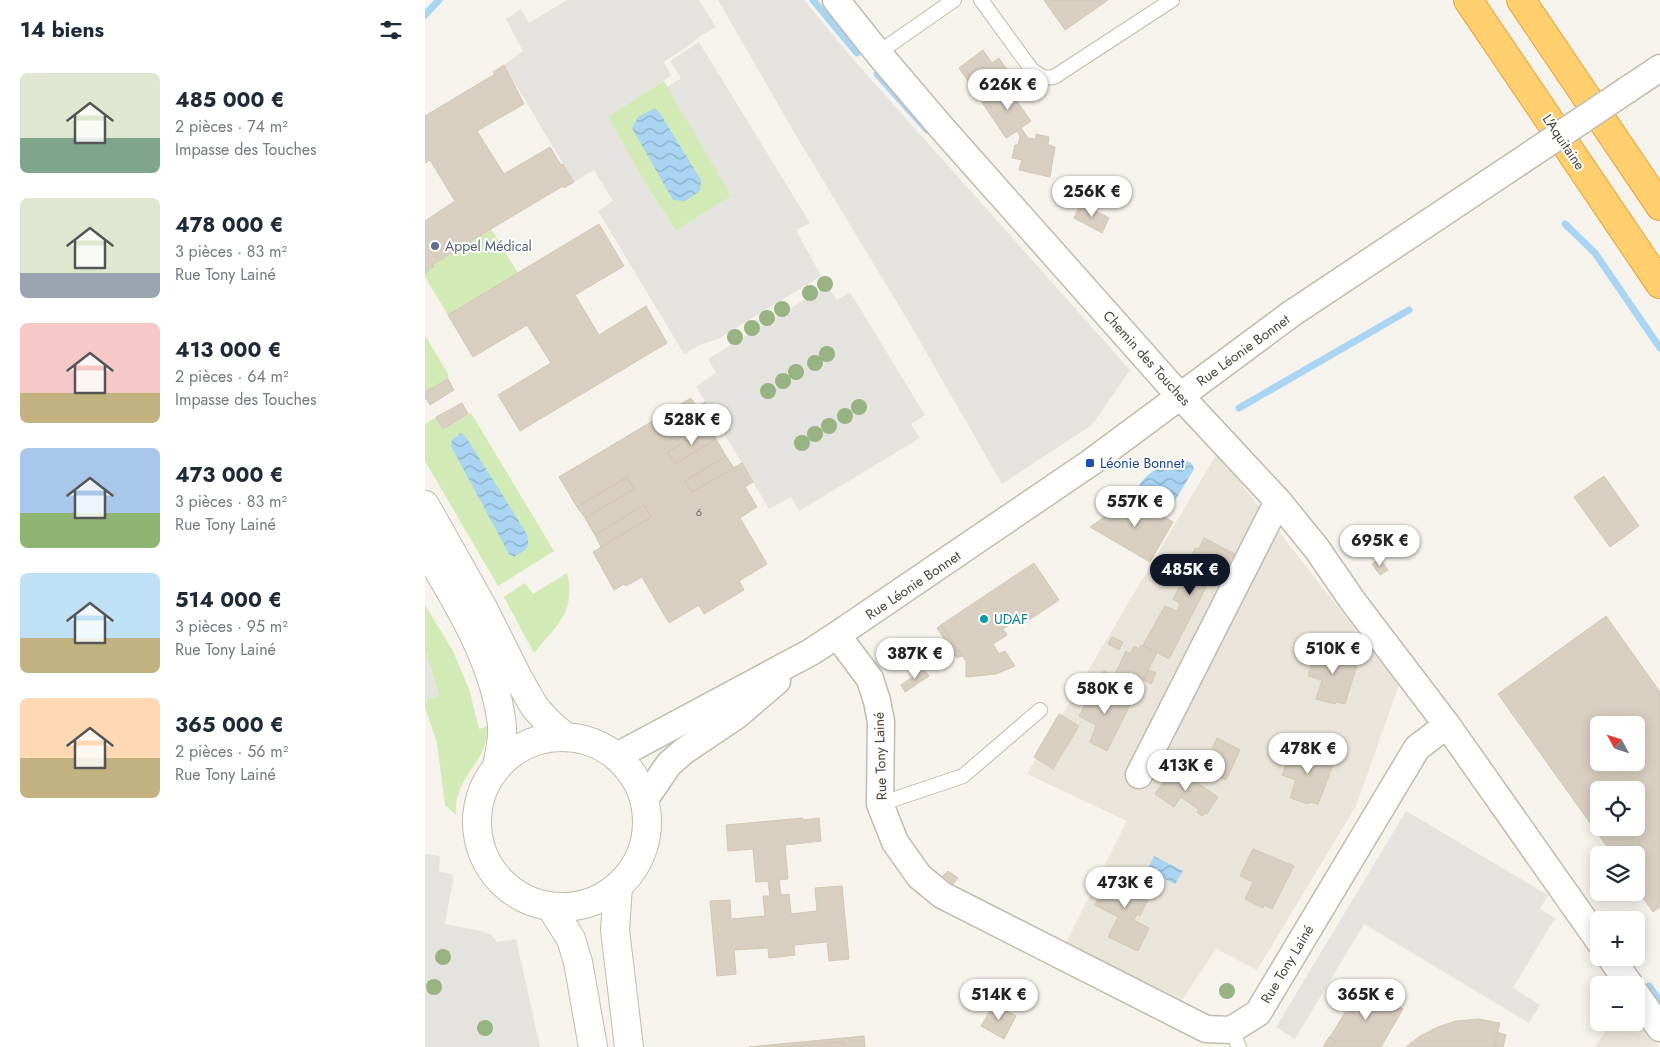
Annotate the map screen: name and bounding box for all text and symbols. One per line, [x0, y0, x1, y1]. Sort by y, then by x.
text: 14 biens [20, 15, 104, 45]
icon: filters [377, 16, 405, 44]
pin: 626K € [967, 68, 1049, 111]
text: 626K € [979, 73, 1037, 96]
text: 485 000 € [175, 85, 284, 115]
icon: home [60, 93, 120, 153]
street label: L'Aquitaine [1538, 110, 1590, 174]
text: 2 pièces · 74 m² [175, 115, 288, 138]
text: Impasse des Touches [175, 138, 316, 161]
pin: 256K € [1051, 176, 1133, 218]
text: 256K € [1063, 180, 1121, 203]
text: 478 000 € [175, 210, 284, 240]
icon: home [60, 218, 120, 278]
place label: Appel Médical [445, 236, 532, 256]
text: 3 pièces · 83 m² [175, 240, 287, 263]
marker: Appel Médical [429, 240, 441, 252]
text: Rue Tony Lainé [175, 263, 276, 286]
street label: Chemin des Touches [1099, 306, 1196, 410]
street label: Rue Léonie Bonnet [1192, 309, 1294, 391]
text: 413 000 € [175, 335, 281, 365]
icon: home [60, 343, 120, 403]
text: 2 pièces · 64 m² [175, 365, 289, 388]
text: Impasse des Touches [175, 388, 316, 411]
pin: 528K € [651, 404, 733, 446]
text: 528K € [663, 408, 721, 431]
place label: Léonie Bonnet [1100, 453, 1185, 473]
marker: Léonie Bonnet [1084, 457, 1096, 469]
text: 473 000 € [175, 460, 283, 490]
icon: home [60, 468, 120, 528]
pin: 557K € [1094, 486, 1176, 528]
text: 3 pièces · 83 m² [175, 490, 287, 513]
text: 557K € [1107, 490, 1163, 513]
house number: 6 [696, 504, 702, 520]
text: Rue Tony Lainé [175, 513, 276, 536]
pin: 695K € [1339, 524, 1421, 567]
text: 695K € [1351, 529, 1409, 552]
street label: Rue Léonie Bonnet [861, 545, 965, 624]
pin: 485K € [1149, 554, 1231, 596]
text: 485K € [1161, 558, 1219, 581]
text: 514 000 € [175, 585, 282, 615]
icon: home [60, 593, 120, 653]
place label: UDAF [994, 609, 1028, 629]
marker: UDAF [978, 613, 990, 625]
text: 3 pièces · 95 m² [175, 615, 288, 638]
pin: 510K € [1292, 632, 1374, 675]
text: 510K € [1305, 637, 1361, 660]
text: Rue Tony Lainé [175, 638, 276, 661]
pin: 387K € [874, 638, 956, 680]
text: 387K € [887, 642, 943, 665]
pin: 580K € [1064, 672, 1146, 715]
text: 580K € [1076, 677, 1134, 700]
text: 365 000 € [175, 710, 284, 740]
street label: Rue Tony Lainé [868, 712, 892, 800]
north arrow [1590, 716, 1645, 771]
map controls [1590, 716, 1645, 1031]
icon: home [60, 718, 120, 778]
pin: 478K € [1267, 732, 1349, 775]
text: 478K € [1279, 737, 1337, 760]
text: 2 pièces · 56 m² [175, 740, 288, 763]
pin: 413K € [1145, 750, 1227, 792]
text: 413K € [1158, 754, 1214, 777]
text: Rue Tony Lainé [175, 763, 276, 786]
button: locate [1590, 781, 1645, 836]
button: layers [1590, 846, 1645, 901]
pin: 473K € [1084, 866, 1166, 909]
text: 473K € [1096, 871, 1154, 894]
button: + [1590, 911, 1645, 966]
street label: Rue Tony Lainé [1256, 921, 1318, 1007]
button: − [1590, 976, 1645, 1031]
pin: 514K € [958, 978, 1040, 1021]
pin: 365K € [1325, 978, 1407, 1021]
text: 514K € [971, 983, 1027, 1006]
text: 365K € [1337, 983, 1395, 1006]

